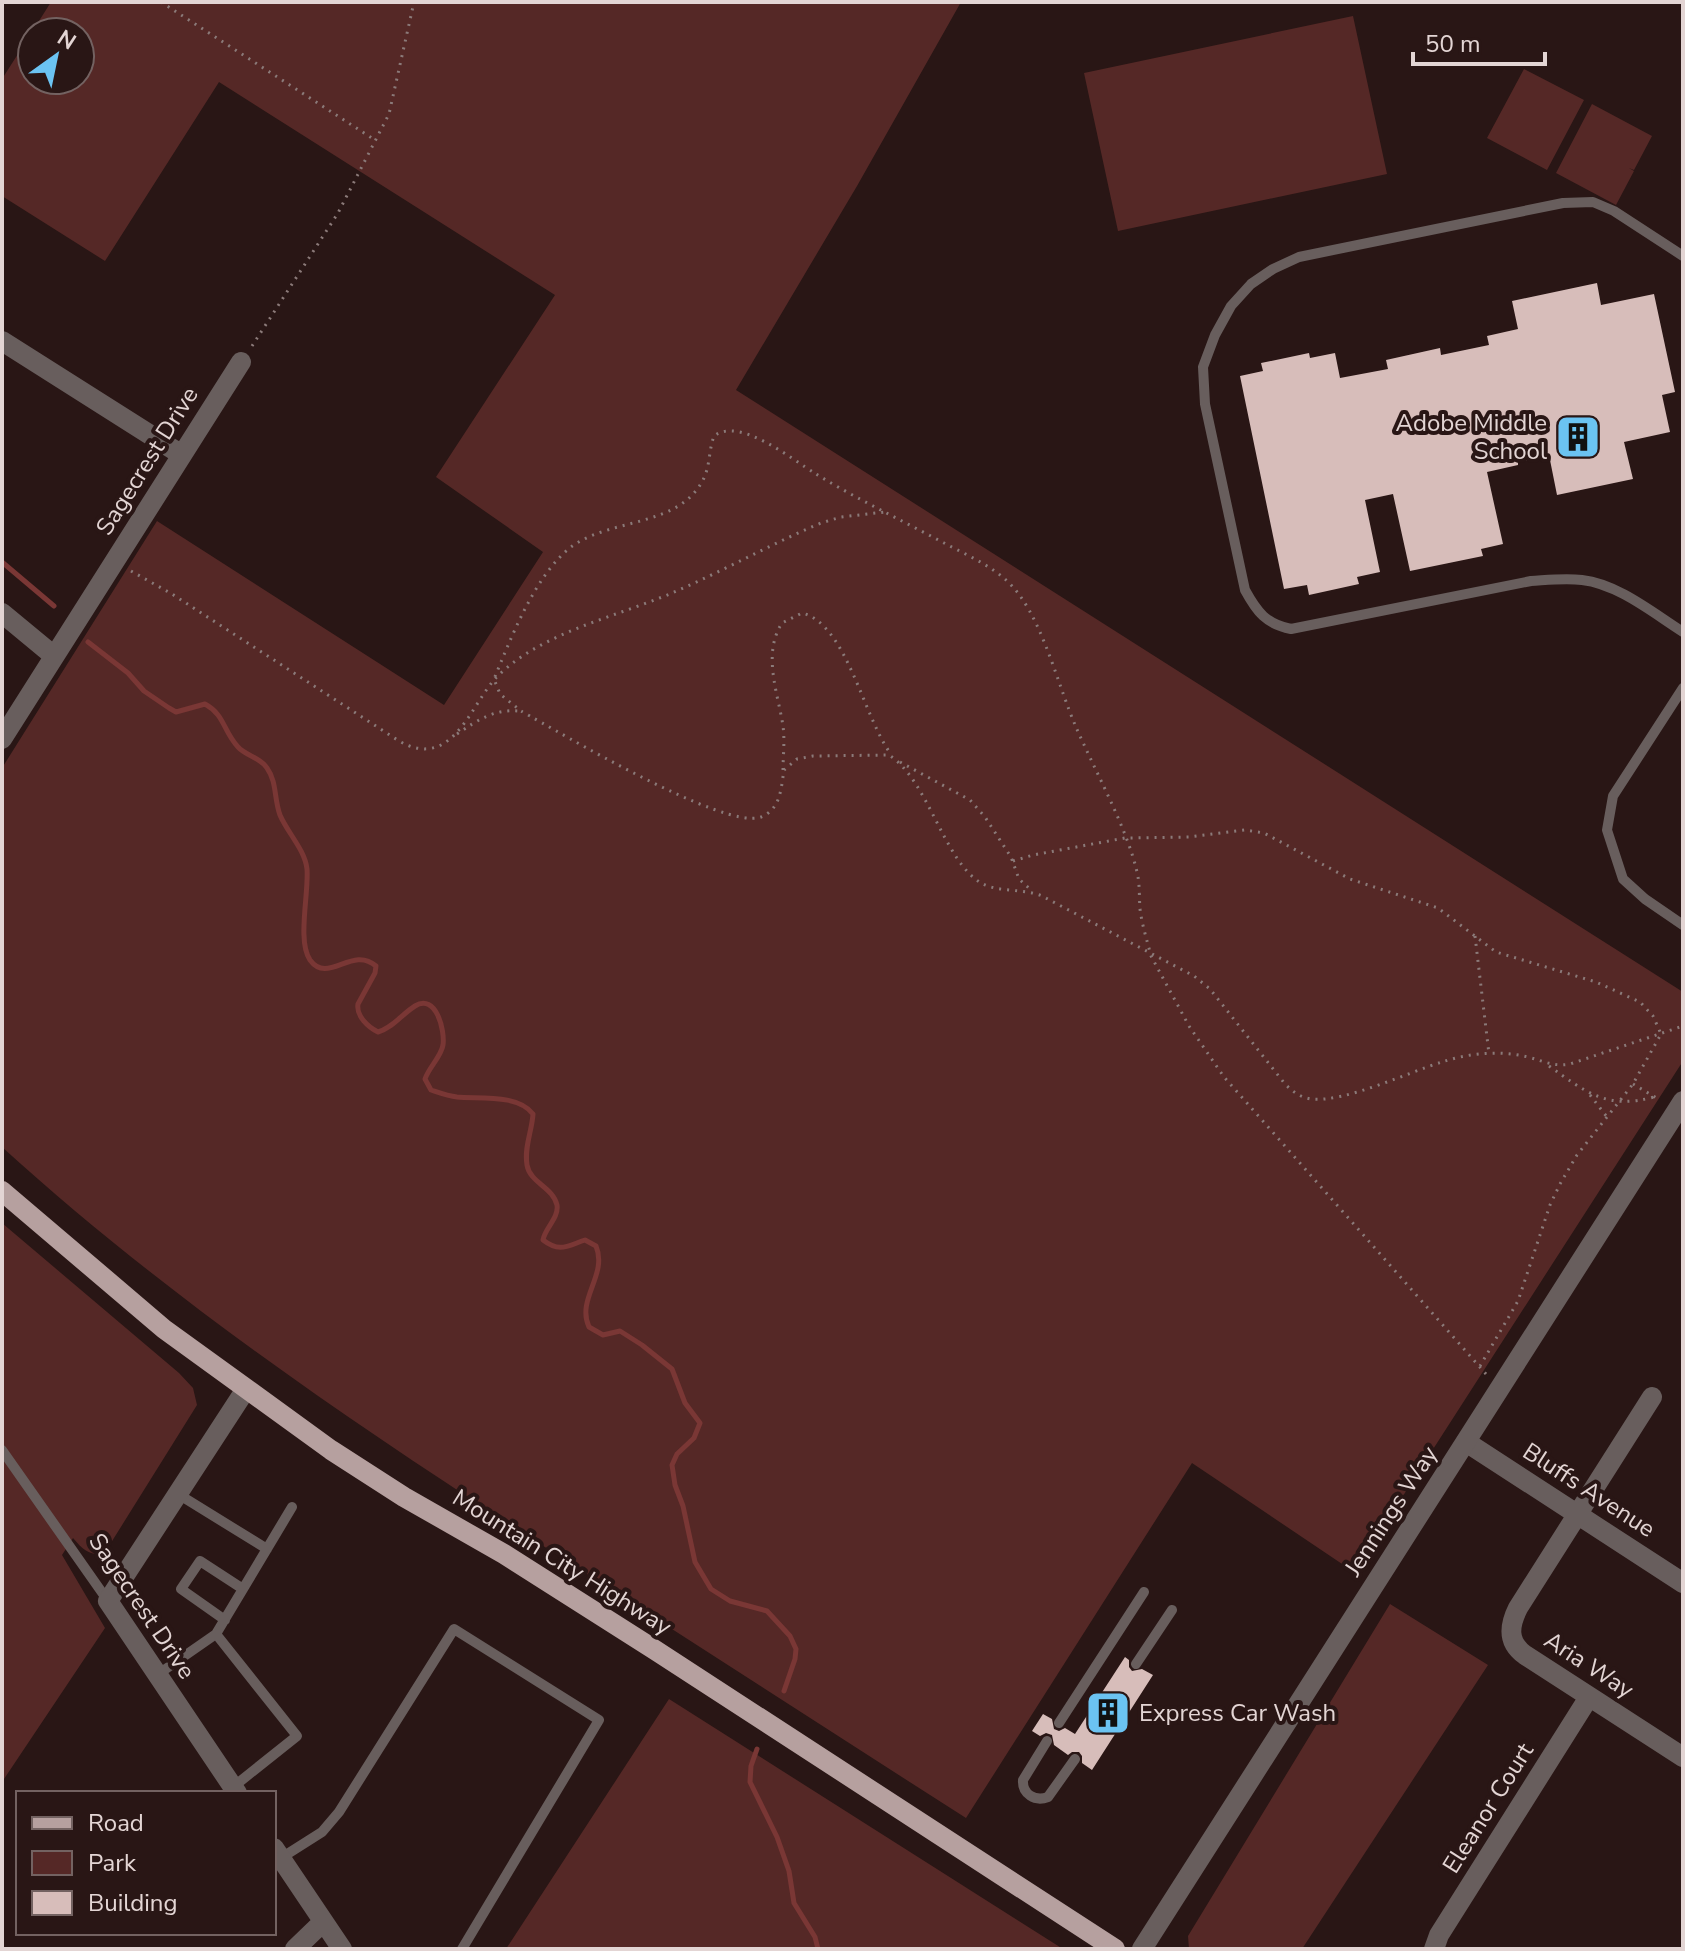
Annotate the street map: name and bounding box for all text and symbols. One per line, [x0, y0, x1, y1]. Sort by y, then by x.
north arrow [16, 16, 96, 96]
scale bar [1413, 16, 1545, 66]
text: N [51, 23, 81, 57]
text: 50 m [1425, 28, 1481, 60]
street label: Sagecrest Drive [89, 381, 205, 541]
place label: Adobe Middle School [1396, 407, 1547, 467]
building icon: Adobe Middle School [1554, 413, 1602, 461]
street label: Bluffs Avenue [1517, 1435, 1661, 1545]
street label: Jennings Way [1337, 1439, 1445, 1583]
street label: Mountain City Highway [446, 1482, 678, 1643]
street label: Sagecrest Drive [81, 1527, 203, 1685]
street label: Aria Way [1538, 1624, 1640, 1706]
building icon: Express Car Wash [1084, 1689, 1132, 1737]
place label: Express Car Wash [1139, 1697, 1336, 1729]
street label: Eleanor Court [1435, 1736, 1541, 1879]
legend [16, 1791, 276, 1935]
text: Road [88, 1807, 144, 1839]
text: Park [88, 1847, 137, 1879]
text: Building [88, 1887, 178, 1919]

